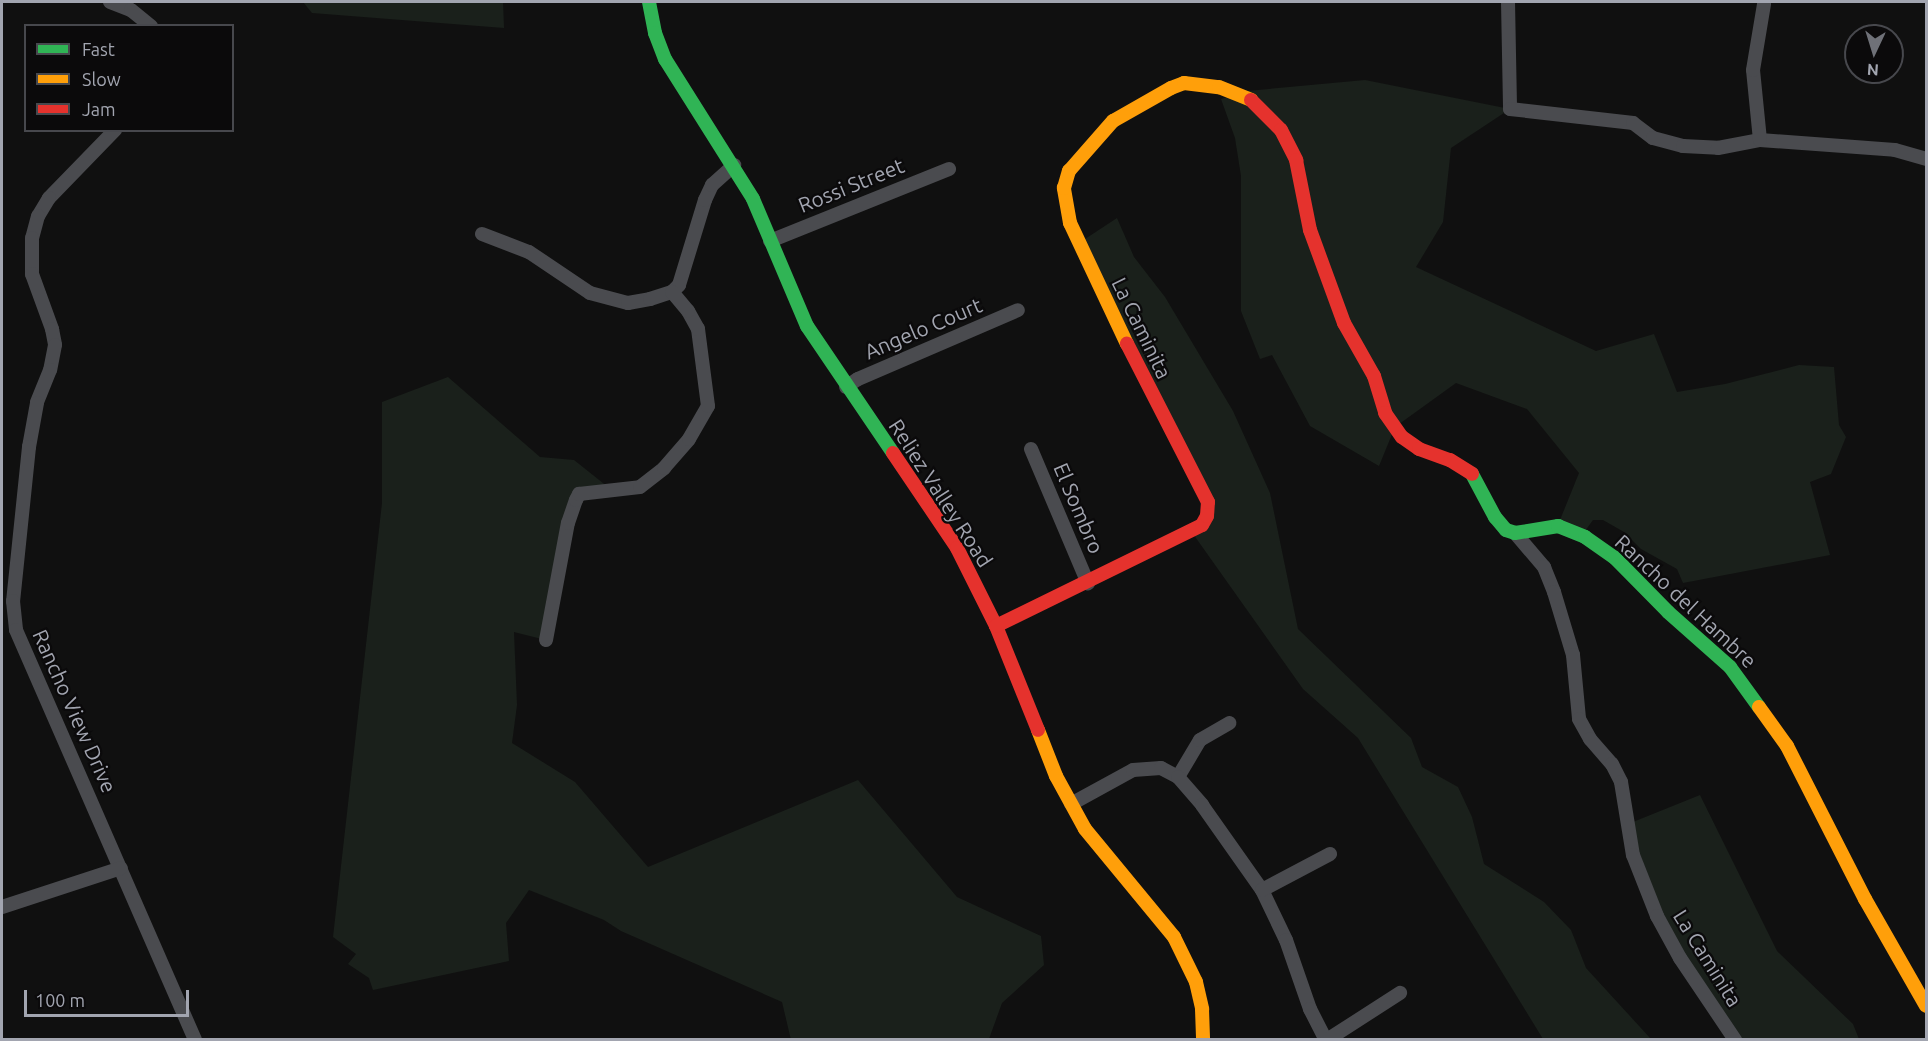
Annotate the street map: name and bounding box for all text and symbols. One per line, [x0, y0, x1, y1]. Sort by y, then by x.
legend [24, 24, 234, 132]
north arrow [1844, 24, 1904, 84]
text: Fast [82, 39, 115, 59]
text: N [1866, 61, 1879, 79]
text: Slow [82, 69, 121, 89]
text: Jam [82, 99, 116, 119]
street label: Rossi Street [794, 152, 908, 218]
street label: La Caminita [1107, 273, 1177, 383]
street label: Angelo Court [860, 292, 986, 364]
street label: Reliez Valley Road [884, 414, 998, 572]
street label: El Sombro [1049, 459, 1109, 557]
street label: Rancho del Hambre [1610, 529, 1762, 673]
street label: Rancho View Drive [28, 625, 122, 797]
street label: La Caminita [1668, 905, 1748, 1011]
scale bar [27, 978, 192, 1016]
text: 100 m [35, 990, 85, 1010]

